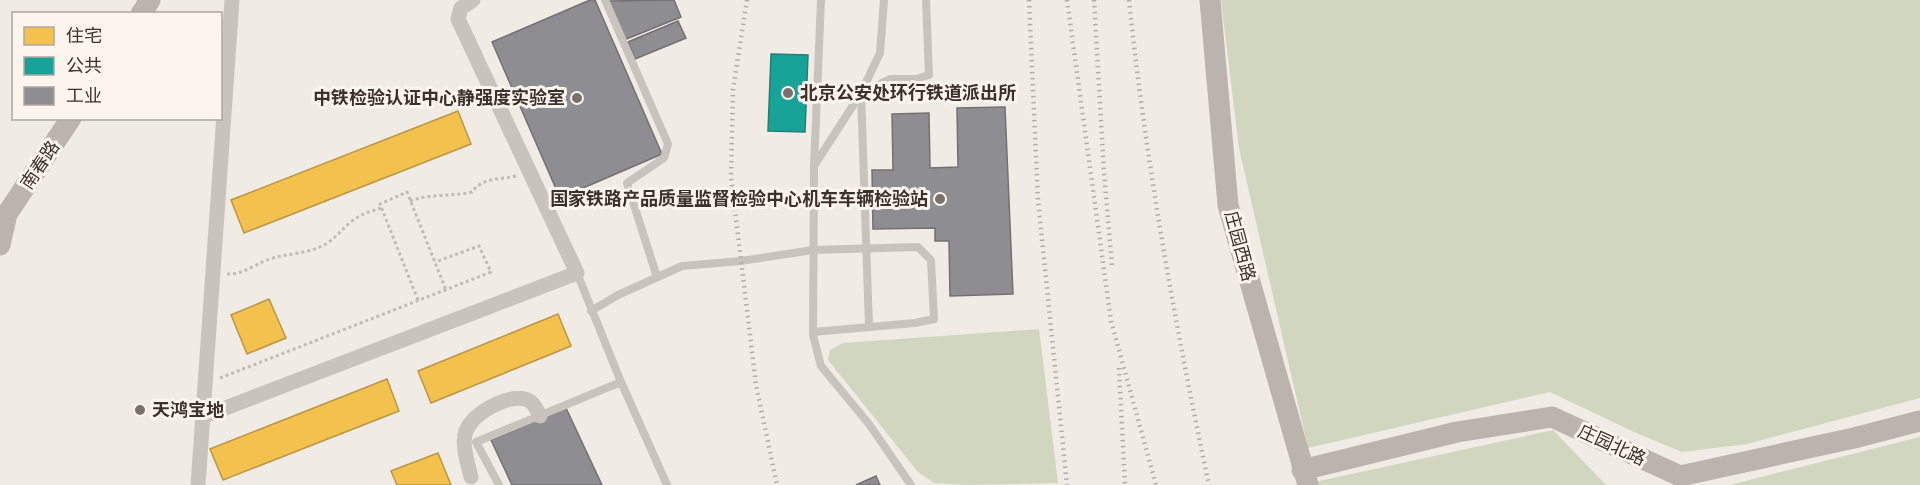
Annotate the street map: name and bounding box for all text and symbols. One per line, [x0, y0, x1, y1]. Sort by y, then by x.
legend [12, 12, 222, 120]
text: 住宅 [66, 25, 102, 47]
text: 公共 [66, 55, 102, 77]
place label: 北京公安处环行铁道派出所 [800, 82, 1016, 104]
text: 工业 [66, 85, 102, 107]
marker: 北京公安处环行铁道派出所 [781, 86, 795, 100]
place label: 中铁检验认证中心静强度实验室 [313, 87, 565, 109]
marker: 中铁检验认证中心静强度实验室 [570, 91, 584, 105]
street label: 南春路 [16, 136, 64, 194]
place label: 国家铁路产品质量监督检验中心机车车辆检验站 [550, 188, 928, 210]
marker: 国家铁路产品质量监督检验中心机车车辆检验站 [933, 192, 947, 206]
street label: 庄园西路 [1220, 208, 1260, 284]
place label: 天鸿宝地 [152, 399, 224, 421]
marker: 天鸿宝地 [133, 403, 147, 417]
street label: 庄园北路 [1575, 420, 1649, 470]

